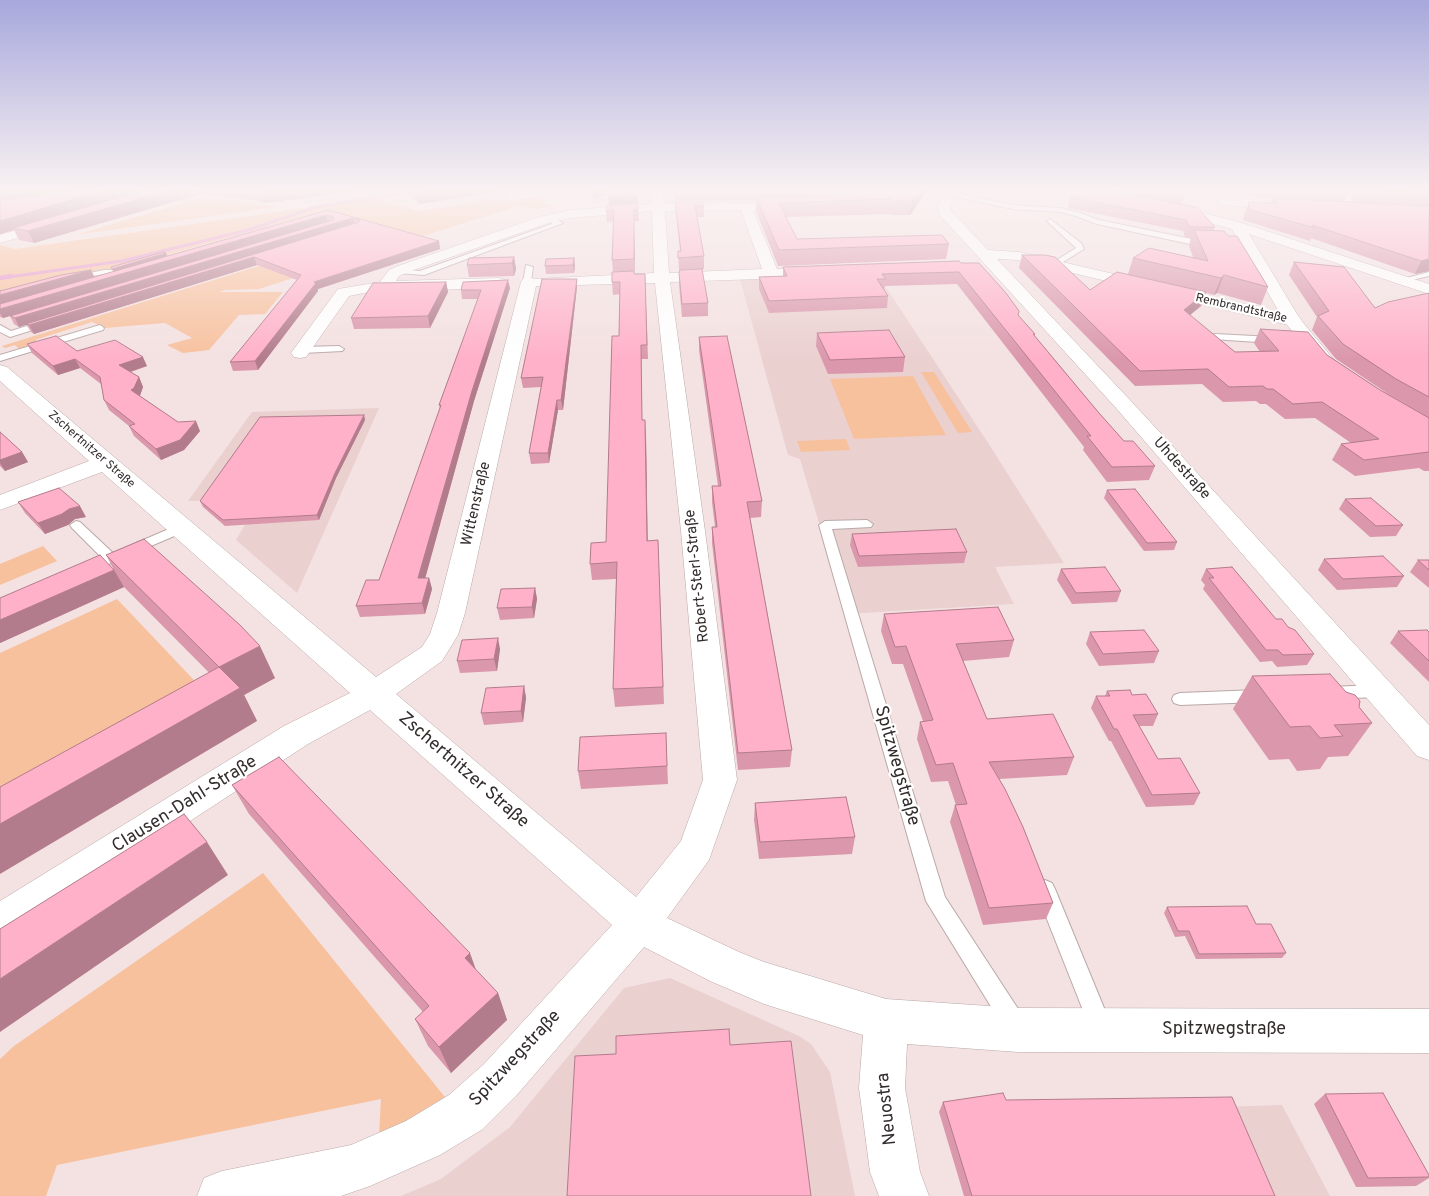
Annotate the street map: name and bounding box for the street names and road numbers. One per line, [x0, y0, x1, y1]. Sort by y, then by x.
street label: Rembrandtstraße [1194, 291, 1288, 327]
street label: Zschertnitzer Straße [45, 408, 137, 492]
street label: Uhdestraße [1149, 434, 1213, 504]
street label: Wittenstraße [459, 460, 495, 548]
street label: Robert-Sterl-Straße [682, 509, 714, 643]
street label: Spitzwegstraße [869, 703, 923, 829]
street label: Zschertnitzer Straße [393, 708, 533, 834]
street label: Clausen-Dahl-Straße [109, 752, 261, 858]
street label: Spitzwegstraße [466, 1006, 566, 1112]
street label: Spitzwegstraße [1162, 1019, 1286, 1041]
street label: Neuostra [873, 1072, 903, 1146]

